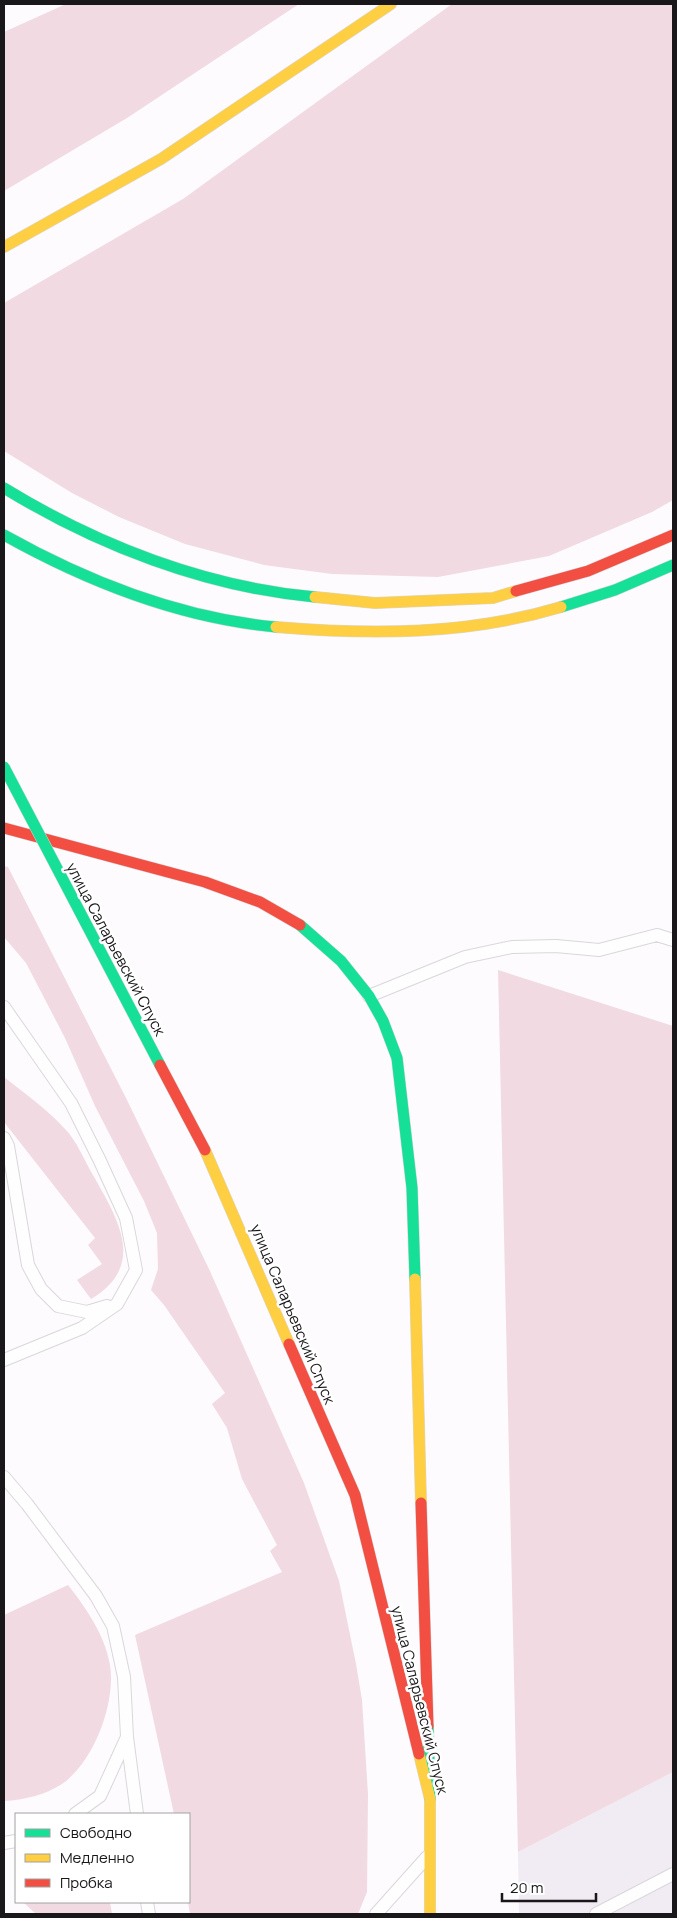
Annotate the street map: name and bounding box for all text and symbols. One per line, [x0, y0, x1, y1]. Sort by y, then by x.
street label: улица Саларьевский Спуск [61, 859, 171, 1040]
street label: улица Саларьевский Спуск [246, 1221, 341, 1408]
street label: улица Саларьевский Спуск [386, 1604, 454, 1797]
legend [15, 1813, 190, 1903]
text: Свободно [60, 1822, 132, 1843]
text: Медленно [60, 1847, 134, 1868]
scale bar [502, 1870, 596, 1902]
text: Пробка [60, 1872, 113, 1893]
text: 20 m [510, 1877, 543, 1898]

